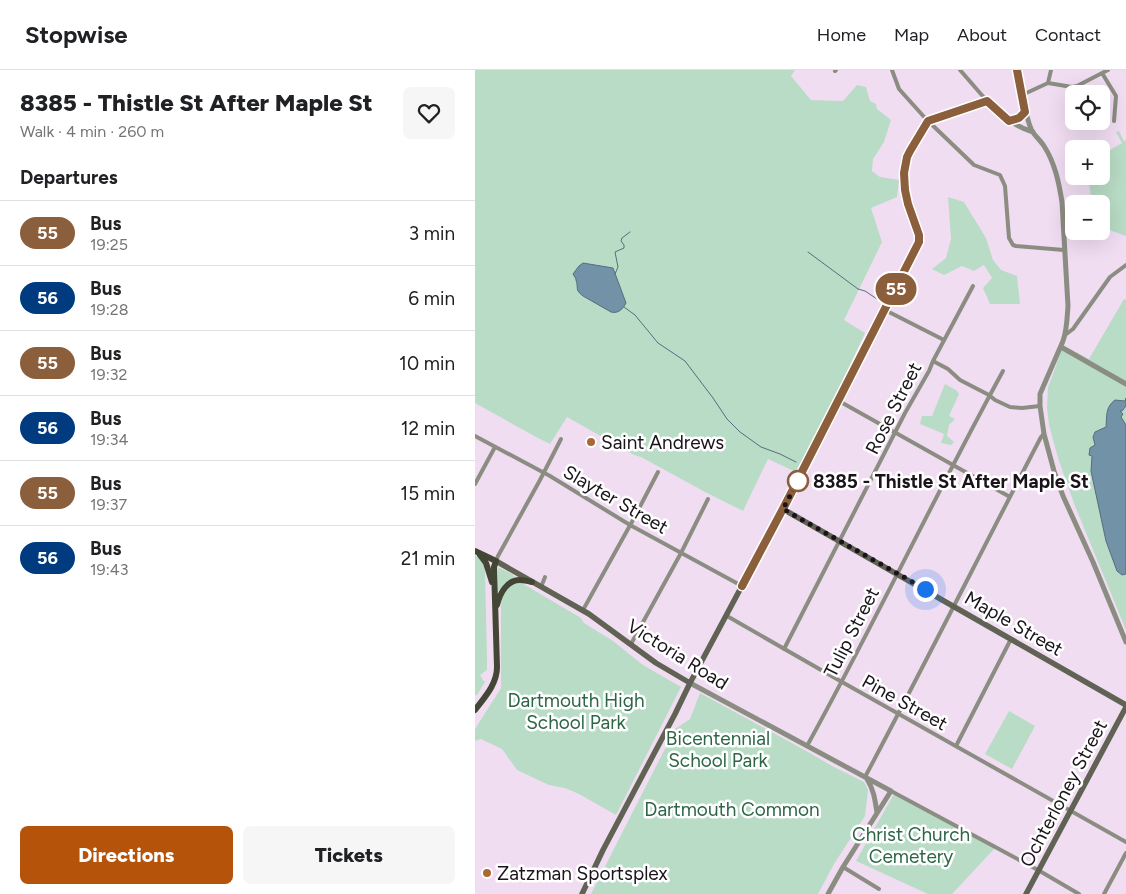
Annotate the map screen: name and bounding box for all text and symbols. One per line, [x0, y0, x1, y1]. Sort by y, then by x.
text: Stopwise [25, 20, 128, 49]
text: Home [817, 24, 866, 46]
text: Map [894, 24, 929, 46]
text: About [957, 24, 1007, 46]
text: Contact [1035, 24, 1101, 46]
map controls [1065, 85, 1110, 240]
button: locate [1065, 85, 1110, 130]
button: heart [403, 87, 455, 139]
text: 8385 - Thistle St After Maple St [20, 88, 373, 117]
text: Walk · 4 min · 260 m [20, 122, 164, 141]
button: + [1065, 140, 1110, 185]
text: Departures [20, 166, 118, 189]
button: − [1065, 195, 1110, 240]
text: Bus [90, 212, 121, 235]
text: 55 [37, 222, 58, 244]
text: 3 min [409, 222, 455, 245]
text: 19:25 [90, 235, 128, 254]
line badge: 55 [873, 273, 919, 305]
text: Bus [90, 277, 121, 300]
text: 55 [886, 278, 906, 300]
text: 56 [37, 287, 58, 309]
text: 6 min [408, 287, 455, 310]
text: 19:28 [90, 300, 128, 319]
text: Bus [90, 342, 121, 365]
text: 55 [37, 352, 58, 374]
text: 10 min [399, 352, 455, 375]
street label: Rose Street [860, 358, 926, 458]
text: 19:32 [90, 365, 127, 384]
text: Bus [90, 407, 121, 430]
text: 56 [37, 417, 58, 439]
text: 12 min [401, 417, 455, 440]
text: 19:34 [90, 430, 128, 449]
place label: Saint Andrews [601, 431, 724, 454]
marker: Saint Andrews [585, 436, 597, 448]
street label: Slayter Street [559, 460, 672, 539]
marker: 8385 - Thistle St After Maple St [787, 470, 809, 492]
place label: 8385 - Thistle St After Maple St [813, 470, 1089, 493]
text: Bus [90, 472, 121, 495]
text: 55 [37, 482, 58, 504]
text: 15 min [400, 482, 455, 505]
text: 19:37 [90, 495, 127, 514]
text: Bus [90, 537, 121, 560]
text: 56 [37, 547, 58, 569]
text: 21 min [401, 547, 455, 570]
text: 19:43 [90, 560, 128, 579]
your location [913, 577, 938, 602]
street label: Tulip Street [819, 583, 884, 681]
street label: Maple Street [961, 586, 1067, 661]
street label: Victoria Road [623, 614, 733, 695]
street label: Pine Street [858, 670, 952, 735]
park label: Dartmouth High School Park [507, 689, 645, 734]
street label: Ochterloney Street [1015, 716, 1112, 871]
park label: Bicentennial School Park [666, 727, 770, 772]
park label: Dartmouth Common [644, 798, 820, 821]
park label: Christ Church Cemetery [852, 823, 970, 868]
button: Directions [20, 826, 233, 884]
button: Tickets [243, 826, 455, 884]
place label: Zatzman Sportsplex [497, 862, 668, 885]
marker: Zatzman Sportsplex [481, 867, 493, 879]

